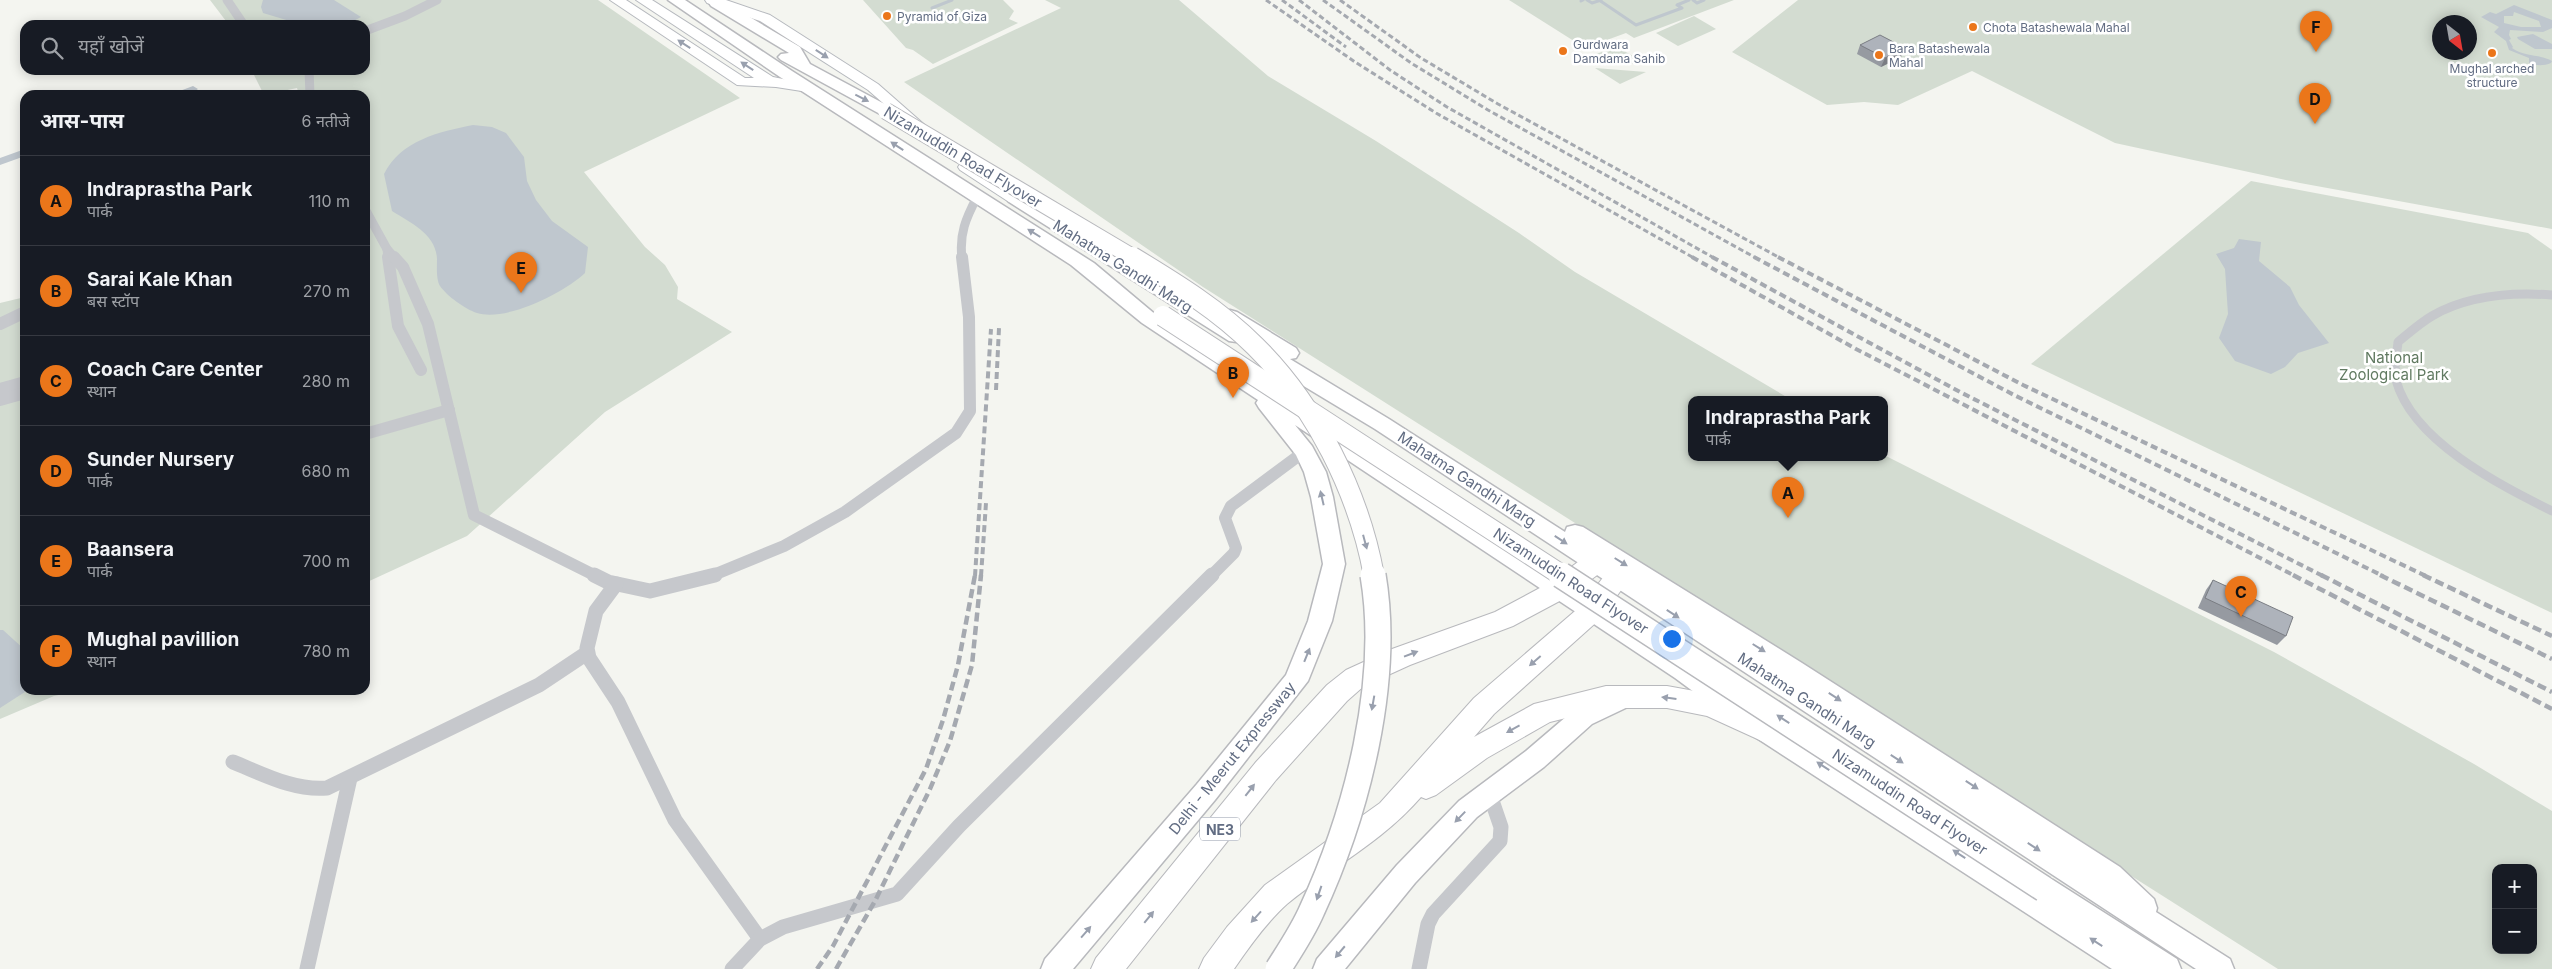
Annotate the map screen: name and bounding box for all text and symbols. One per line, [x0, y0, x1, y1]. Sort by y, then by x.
place label: Pyramid of Giza [897, 9, 987, 24]
marker: Pyramid of Giza [881, 10, 893, 22]
pin: F [2300, 11, 2332, 52]
north arrow [2432, 15, 2477, 60]
search box [20, 20, 370, 75]
place label: Chota Batashewala Mahal [1983, 20, 2130, 35]
marker: Chota Batashewala Mahal [1967, 21, 1979, 33]
icon: search [38, 34, 66, 62]
text: यहाँ खोजें [78, 35, 144, 58]
place label: Gurdwara Damdama Sahib [1573, 37, 1665, 66]
one-way arrow [677, 39, 691, 49]
place label: Bara Batashewala Mahal [1889, 41, 1990, 70]
marker: Gurdwara Damdama Sahib [1557, 45, 1569, 57]
marker: Mughal arched structure [2486, 47, 2498, 59]
one-way arrow [815, 49, 828, 59]
marker: Bara Batashewala Mahal [1873, 49, 1885, 61]
place label: Mughal arched structure [2450, 61, 2534, 90]
one-way arrow [740, 62, 754, 71]
pin: D [2299, 83, 2331, 124]
one-way arrow [855, 94, 869, 102]
street label: Nizamuddin Road Flyover [881, 102, 1046, 212]
text: आस-पास [40, 108, 124, 133]
text: 6 नतीजे [302, 111, 350, 131]
one-way arrow [891, 141, 904, 150]
text: Indraprastha Park [87, 178, 252, 201]
text: A [50, 191, 62, 211]
text: 110 m [308, 191, 350, 211]
text: पार्क [87, 201, 113, 221]
street label: Mahatma Gandhi Marg [1050, 215, 1196, 317]
one-way arrow [1028, 228, 1041, 238]
pin: E [505, 252, 537, 293]
text: Sarai Kale Khan [87, 268, 233, 291]
text: B [51, 281, 61, 301]
text: 270 m [303, 281, 350, 301]
text: बस स्टॉप [87, 291, 139, 311]
park label: National Zoological Park [2339, 348, 2450, 384]
pin: B [1217, 357, 1249, 398]
text: Coach Care Center [87, 358, 263, 381]
text: C [50, 371, 62, 391]
text: 280 m [302, 371, 350, 391]
text: स्थान [87, 381, 116, 401]
popup [1688, 396, 1888, 461]
text: Indraprastha Park [1705, 406, 1871, 429]
street label: Mahatma Gandhi Marg [1394, 427, 1540, 531]
text: पार्क [1705, 429, 1731, 449]
text: Sunder Nursery [87, 448, 234, 471]
text: D [50, 461, 62, 481]
text: 680 m [302, 461, 350, 481]
text: पार्क [87, 471, 113, 491]
pin: A [1772, 477, 1804, 518]
one-way arrow [1318, 491, 1326, 506]
street label: Nizamuddin Road Flyover [1490, 524, 1652, 638]
one-way arrow [1361, 534, 1369, 549]
one-way arrow [1554, 535, 1567, 545]
text: Baansera [87, 538, 174, 561]
text: E [51, 551, 61, 571]
text: 700 m [302, 551, 350, 571]
one-way arrow [1615, 557, 1628, 566]
text: पार्क [87, 561, 113, 581]
pin: C [2225, 576, 2257, 617]
one-way arrow [1666, 609, 1679, 618]
your location [1659, 626, 1685, 652]
text: Mughal pavillion [87, 628, 239, 651]
text: F [51, 641, 61, 661]
text: 780 m [303, 641, 350, 661]
one-way arrow [1752, 643, 1765, 653]
one-way arrow [1303, 648, 1311, 662]
street label: Mahatma Gandhi Marg [1734, 648, 1880, 752]
one-way arrow [1404, 650, 1419, 658]
text: स्थान [87, 651, 116, 671]
one-way arrow [1529, 656, 1542, 667]
street label: Delhi - Meerut Expressway [1165, 677, 1300, 838]
one-way arrow [1829, 692, 1842, 702]
one-way arrow [1661, 694, 1677, 702]
one-way arrow [1368, 695, 1376, 711]
one-way arrow [1776, 715, 1790, 724]
one-way arrow [1506, 724, 1520, 733]
street label: Nizamuddin Road Flyover [1829, 745, 1991, 859]
one-way arrow [1891, 754, 1904, 764]
one-way arrow [1816, 761, 1830, 771]
one-way arrow [1965, 781, 1978, 790]
one-way arrow [1245, 784, 1256, 797]
one-way arrow [1454, 811, 1466, 823]
road number: NE3 [1200, 818, 1240, 841]
one-way arrow [2027, 843, 2040, 852]
one-way arrow [1953, 849, 1966, 859]
map controls [2492, 864, 2537, 954]
button: + [2492, 864, 2537, 909]
one-way arrow [1315, 885, 1322, 900]
button: − [2492, 909, 2537, 954]
one-way arrow [1250, 910, 1262, 922]
one-way arrow [1143, 911, 1154, 924]
one-way arrow [1080, 926, 1092, 938]
one-way arrow [2089, 938, 2102, 947]
one-way arrow [1335, 945, 1346, 958]

